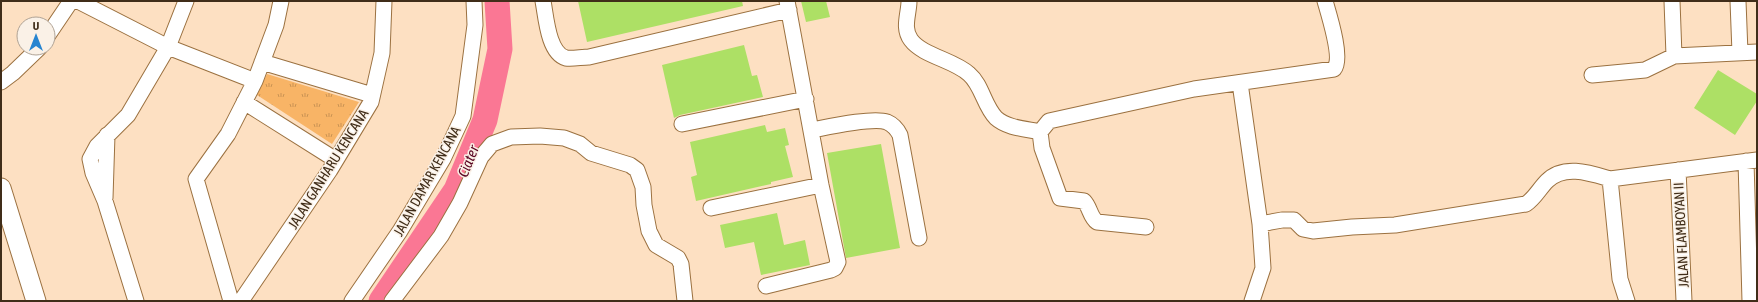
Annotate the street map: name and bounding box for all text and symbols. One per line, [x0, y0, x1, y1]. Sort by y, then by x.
north arrow [16, 16, 56, 56]
text: U [33, 20, 39, 32]
street label: JALAN GANHARU KENCANA [285, 106, 371, 232]
street label: JALAN DAMAR KENCANA [390, 123, 464, 239]
water label: Ciater [454, 142, 482, 179]
street label: JALAN FLAMBOYAN II [1670, 182, 1692, 288]

